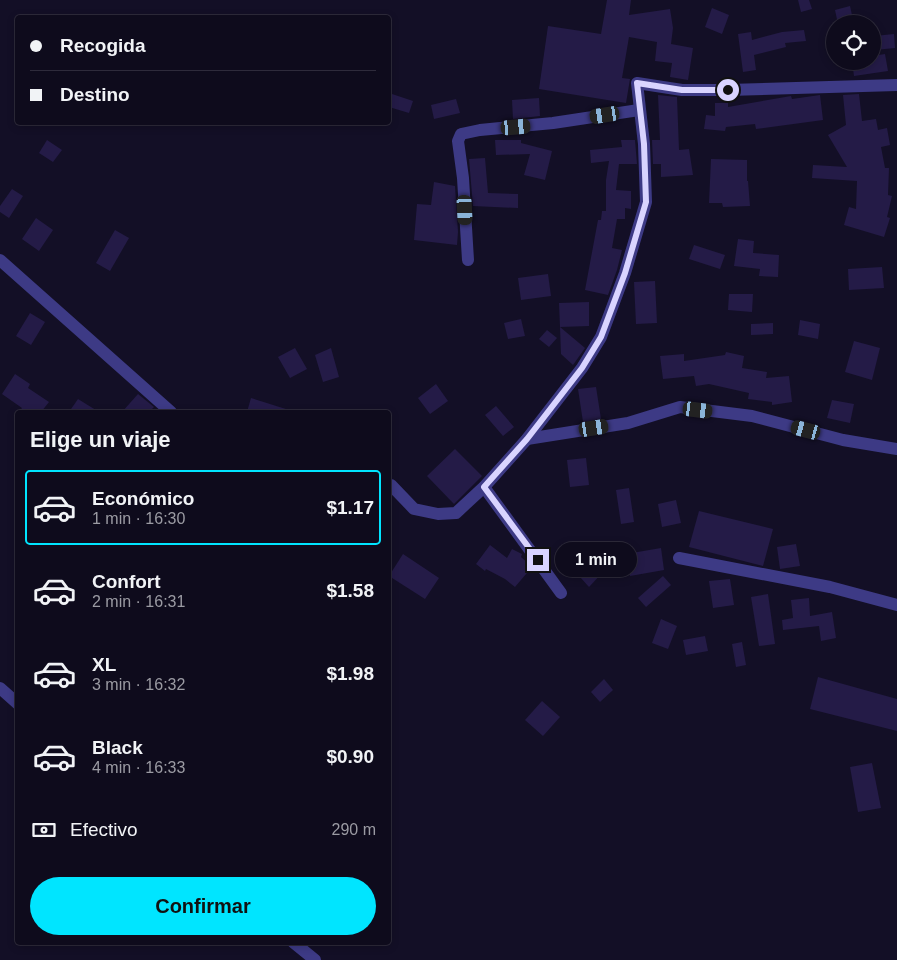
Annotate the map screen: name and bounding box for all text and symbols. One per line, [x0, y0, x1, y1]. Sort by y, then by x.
map controls [826, 15, 881, 70]
button: locate [826, 15, 881, 70]
text: Recogida [60, 35, 146, 56]
route start [717, 79, 739, 101]
text: Destino [60, 84, 130, 105]
car [589, 105, 620, 125]
car [500, 118, 531, 136]
car [456, 195, 473, 225]
car [682, 401, 713, 419]
car [578, 418, 609, 438]
car [789, 419, 822, 441]
text: Elige un viaje [30, 427, 171, 452]
icon: car [32, 485, 77, 530]
text: Económico [92, 488, 194, 509]
text: $1.17 [326, 497, 374, 518]
text: 1 min · 16:30 [92, 510, 185, 527]
callout: 1 min [556, 542, 638, 578]
route end [527, 549, 549, 571]
text: 1 min [575, 551, 617, 568]
icon: car [32, 568, 77, 613]
text: Confort [92, 571, 161, 592]
text: $1.58 [326, 580, 374, 601]
text: 2 min · 16:31 [92, 593, 185, 610]
icon: car [32, 651, 77, 696]
text: XL [92, 654, 116, 675]
text: $1.98 [326, 663, 374, 684]
text: 3 min · 16:32 [92, 676, 185, 693]
icon: car [32, 734, 77, 779]
text: Black [92, 737, 143, 758]
text: $0.90 [326, 746, 374, 767]
text: 4 min · 16:33 [92, 759, 185, 776]
icon: cash [30, 816, 58, 844]
text: Efectivo [70, 819, 138, 840]
text: 290 m [332, 821, 376, 838]
button: Confirmar [30, 877, 376, 935]

